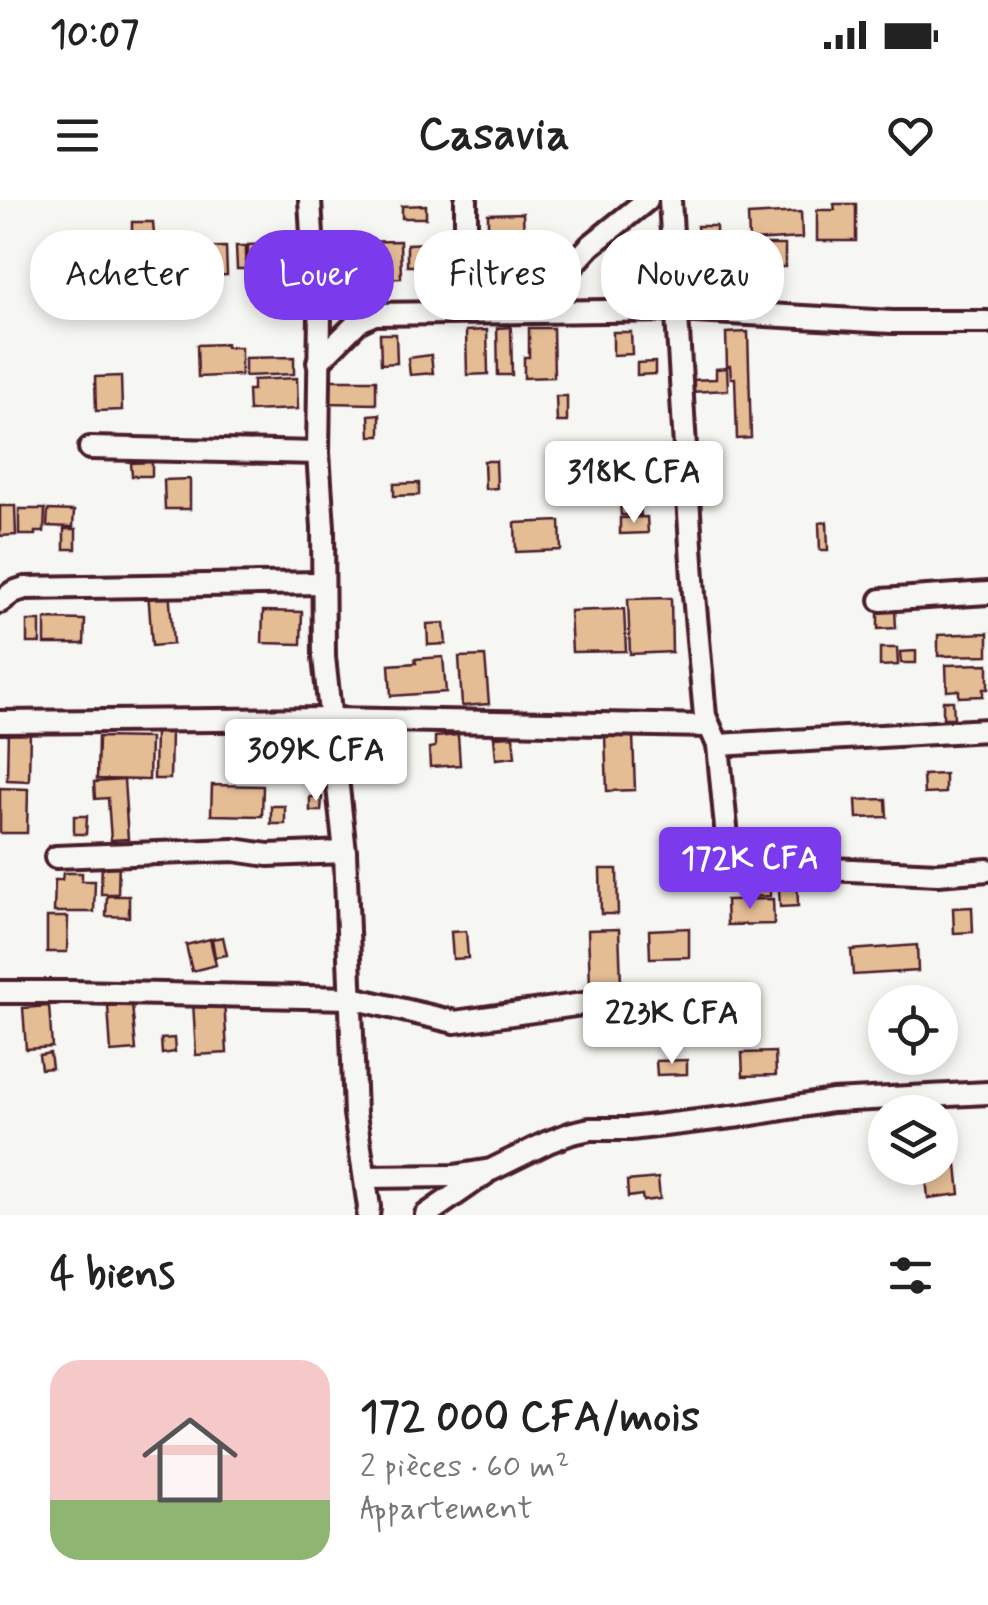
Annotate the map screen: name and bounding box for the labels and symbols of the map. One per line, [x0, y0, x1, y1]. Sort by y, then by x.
pin: 318K CFA [531, 441, 737, 526]
pin: 309K CFA [213, 719, 419, 804]
pin: 172K CFA [647, 827, 853, 912]
pin: 223K CFA [569, 982, 775, 1067]

